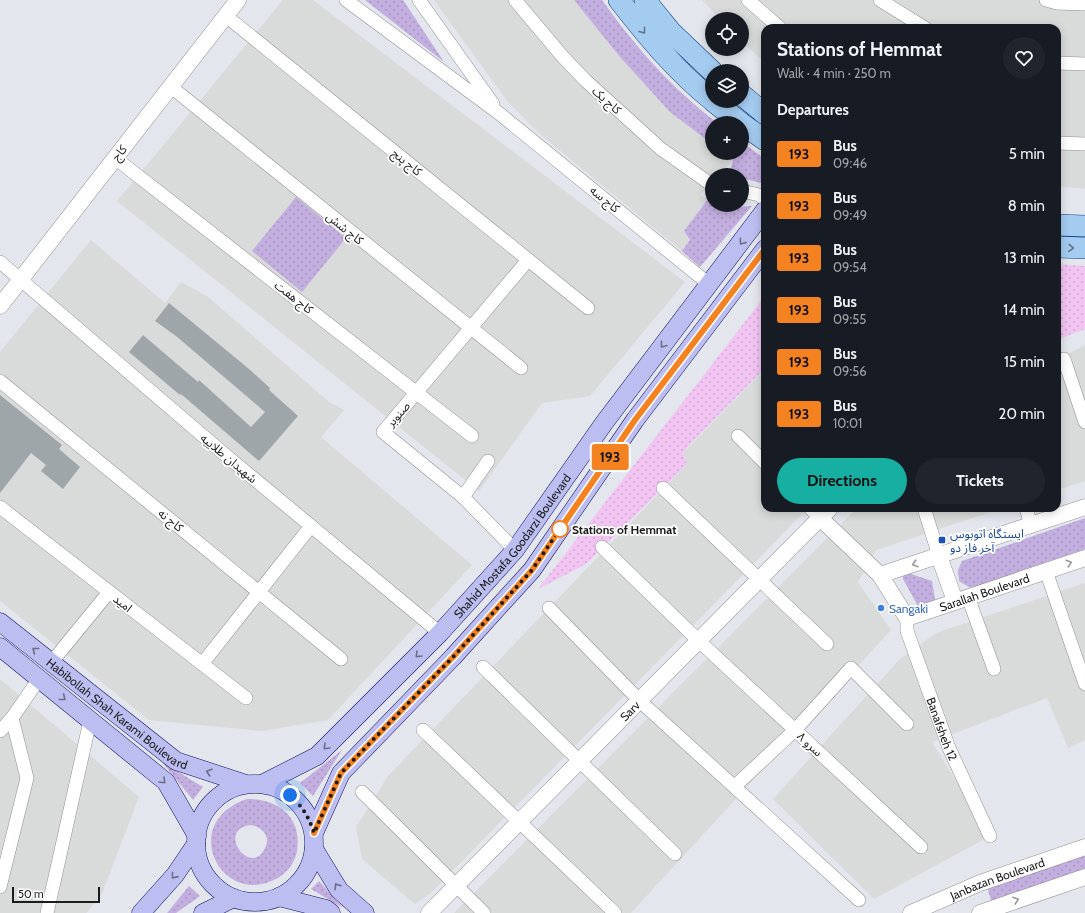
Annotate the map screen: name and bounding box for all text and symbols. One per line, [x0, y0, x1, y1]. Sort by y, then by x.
map controls [705, 12, 749, 212]
button: locate [705, 12, 749, 56]
one-way arrow [638, 26, 645, 33]
button: heart [1003, 37, 1045, 79]
text: Stations of Hemmat [777, 38, 942, 61]
button: layers [705, 64, 749, 108]
text: Walk · 4 min · 250 m [777, 65, 891, 81]
street label: کاج یک [588, 83, 625, 119]
text: Departures [777, 101, 849, 119]
button: + [705, 116, 749, 160]
text: Bus [833, 137, 857, 155]
street label: کاج [108, 141, 132, 165]
street label: کاج پنج [388, 145, 426, 181]
text: 193 [789, 145, 809, 163]
text: 5 min [1009, 145, 1045, 163]
text: 09:46 [833, 155, 867, 171]
button: − [705, 168, 749, 212]
street label: کاج سه [586, 182, 624, 218]
text: Bus [833, 189, 857, 207]
text: 193 [789, 197, 809, 215]
text: 8 min [1008, 197, 1045, 215]
text: 09:49 [833, 207, 867, 223]
street label: کاج شش [322, 208, 367, 250]
one-way arrow [740, 237, 747, 244]
text: Bus [833, 241, 857, 259]
one-way arrow [1068, 244, 1074, 252]
text: 193 [789, 249, 809, 267]
text: 13 min [1004, 249, 1045, 267]
text: 09:54 [833, 259, 867, 275]
street label: کاج هفت [271, 277, 317, 319]
text: Bus [833, 293, 857, 311]
text: 193 [789, 301, 809, 319]
text: 14 min [1003, 301, 1045, 319]
text: 09:55 [833, 311, 866, 327]
one-way arrow [661, 340, 668, 347]
text: Bus [833, 345, 857, 363]
text: 193 [789, 353, 809, 371]
text: 15 min [1004, 353, 1045, 371]
text: 09:56 [833, 363, 867, 379]
text: Bus [833, 397, 857, 415]
street label: صنوبر [382, 398, 413, 430]
text: 193 [789, 405, 809, 423]
text: 20 min [999, 405, 1045, 423]
text: 10:01 [833, 415, 862, 431]
street label: شهیدان طلاییه [198, 430, 260, 486]
line badge: 193 [587, 444, 633, 470]
text: 193 [600, 448, 620, 466]
button: Directions [777, 458, 907, 504]
button: Tickets [915, 458, 1045, 504]
street label: Shahid Mostafa Goodarzi Boulevard [450, 471, 574, 621]
street label: کاج نه [154, 505, 187, 537]
marker: Stations of Hemmat [551, 520, 569, 538]
place label: Stations of Hemmat [572, 522, 676, 537]
place label: ایستگاه اتوبوس آخر فاز دو [950, 526, 1024, 555]
marker: ایستگاه اتوبوس آخر فاز دو [937, 535, 947, 545]
one-way arrow [912, 559, 919, 568]
one-way arrow [1066, 559, 1073, 568]
street label: Sarallah Boulevard [937, 570, 1031, 614]
street label: امید [110, 591, 136, 615]
place label: Sangaki [889, 601, 928, 616]
marker: Sangaki [876, 603, 886, 613]
one-way arrow [33, 648, 40, 655]
one-way arrow [415, 650, 423, 658]
street label: Habibollah Shah Karami Boulevard [44, 654, 190, 772]
one-way arrow [58, 694, 65, 701]
street label: Banafsheh 12 [924, 695, 961, 763]
street label: Sarv [616, 697, 643, 724]
street label: سرو ۸ [794, 729, 826, 759]
one-way arrow [323, 742, 331, 750]
one-way arrow [206, 768, 213, 777]
one-way arrow [158, 776, 166, 784]
your location [280, 785, 300, 805]
street label: Janbazan Boulevard [947, 854, 1046, 903]
one-way arrow [171, 871, 178, 878]
one-way arrow [334, 883, 342, 890]
scale bar [12, 885, 100, 904]
text: 50 m [18, 887, 44, 901]
one-way arrow [1013, 896, 1020, 905]

